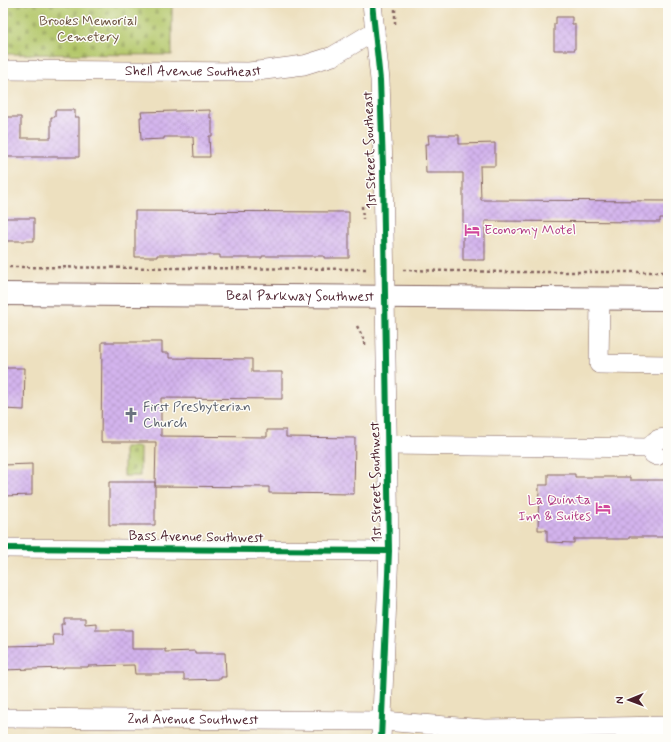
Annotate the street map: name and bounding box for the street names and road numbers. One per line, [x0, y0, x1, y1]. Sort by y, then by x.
street label: Shell Avenue Southeast [125, 61, 263, 81]
street label: 1st Street Southeast [359, 91, 381, 209]
street label: Beal Parkway Southwest [226, 287, 374, 306]
street label: 1st Street Southwest [366, 421, 386, 542]
street label: Bass Avenue Southwest [128, 527, 264, 547]
street label: 2nd Avenue Southwest [128, 710, 259, 729]

